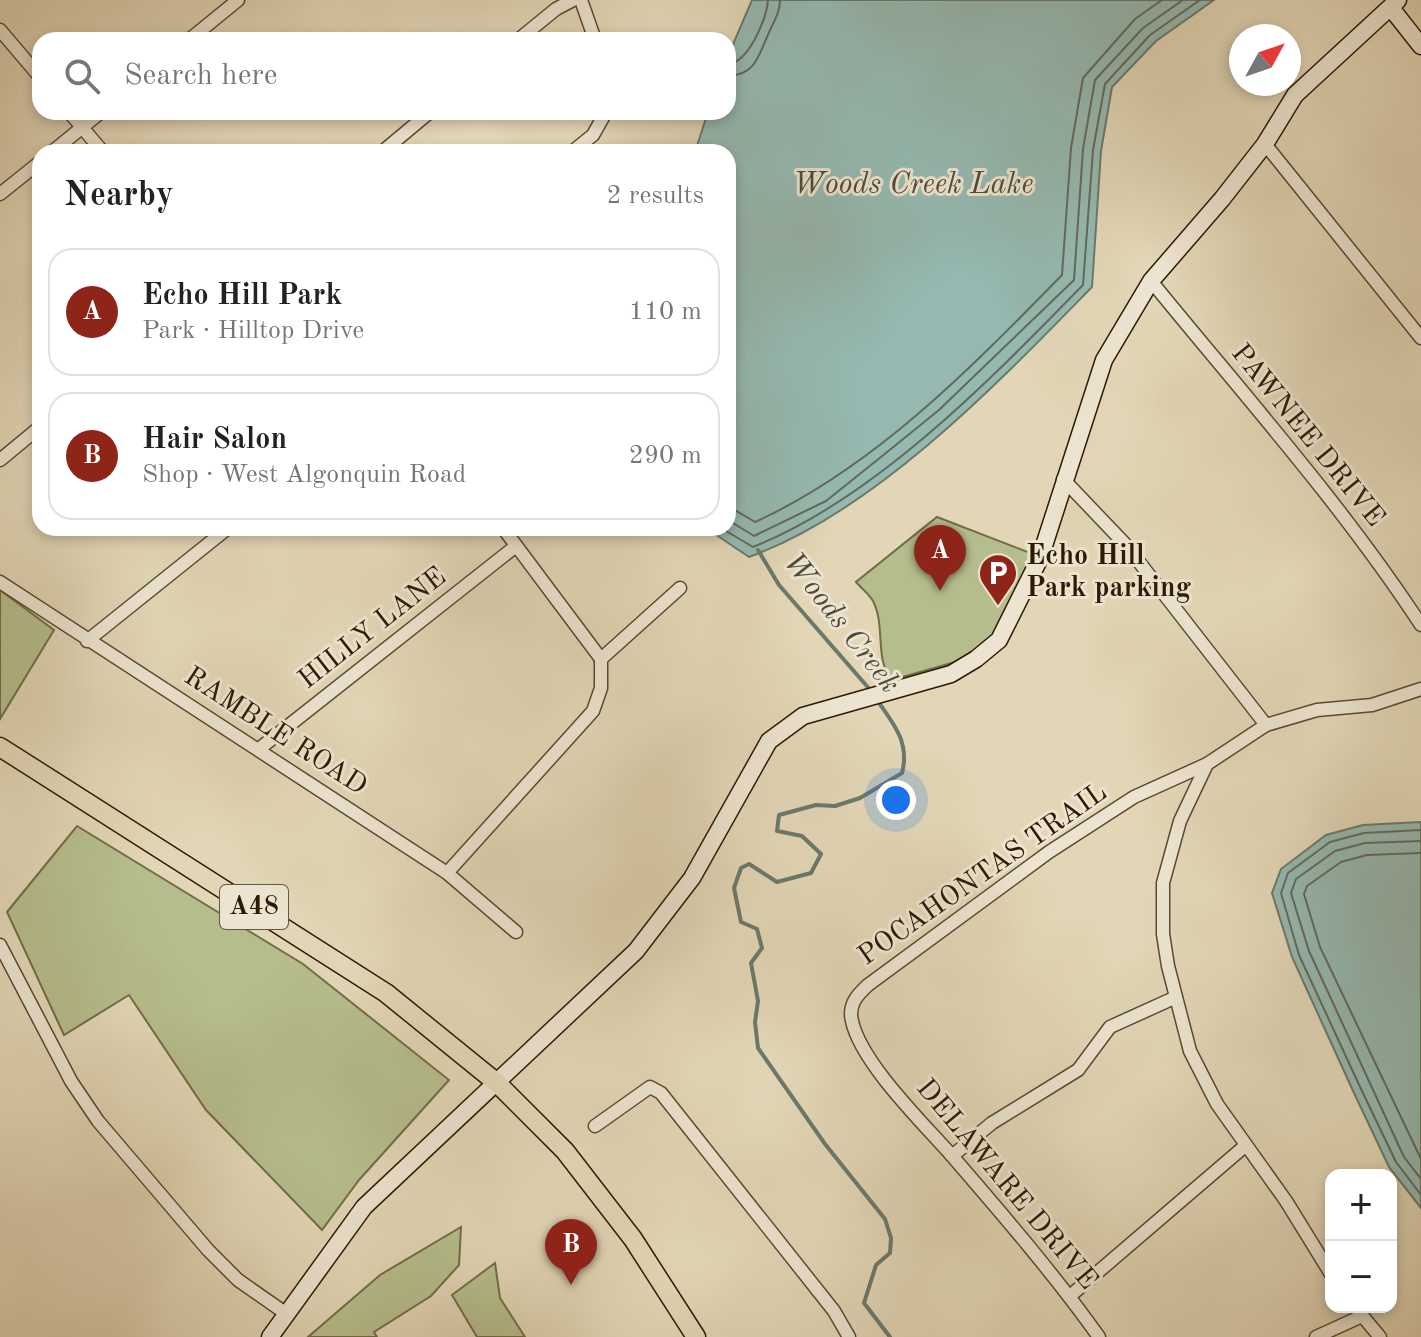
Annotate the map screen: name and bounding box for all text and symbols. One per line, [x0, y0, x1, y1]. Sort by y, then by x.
north arrow [1229, 24, 1301, 96]
search box [32, 32, 736, 120]
icon: search [60, 54, 104, 98]
text: Search here [124, 61, 278, 91]
water label: Woods Creek Lake [792, 170, 1034, 200]
text: Nearby [64, 179, 174, 213]
text: 2 results [606, 183, 704, 209]
text: Echo Hill Park [142, 281, 342, 311]
text: A [82, 299, 102, 325]
text: 110 m [629, 299, 702, 325]
text: Park · Hilltop Drive [142, 318, 364, 344]
street label: PAWNEE DRIVE [1225, 340, 1389, 532]
text: Hair Salon [142, 425, 287, 455]
text: B [83, 443, 101, 469]
text: 290 m [629, 443, 702, 469]
text: Shop · West Algonquin Road [142, 462, 466, 488]
pin: A [914, 525, 966, 591]
place label: Echo Hill Park parking [1026, 543, 1191, 603]
water label: Woods Creek [777, 547, 905, 699]
parking icon: Echo Hill Park parking [977, 552, 1019, 607]
street label: HILLY LANE [294, 563, 452, 695]
street label: RAMBLE ROAD [179, 663, 371, 801]
street label: POCAHONTAS TRAIL [854, 779, 1112, 971]
your location [876, 780, 916, 820]
road number: A48 [220, 885, 288, 929]
street label: DELAWARE DRIVE [910, 1074, 1102, 1296]
map controls [1325, 1169, 1397, 1313]
button: + [1325, 1169, 1397, 1241]
pin: B [545, 1219, 597, 1285]
button: − [1325, 1241, 1397, 1313]

